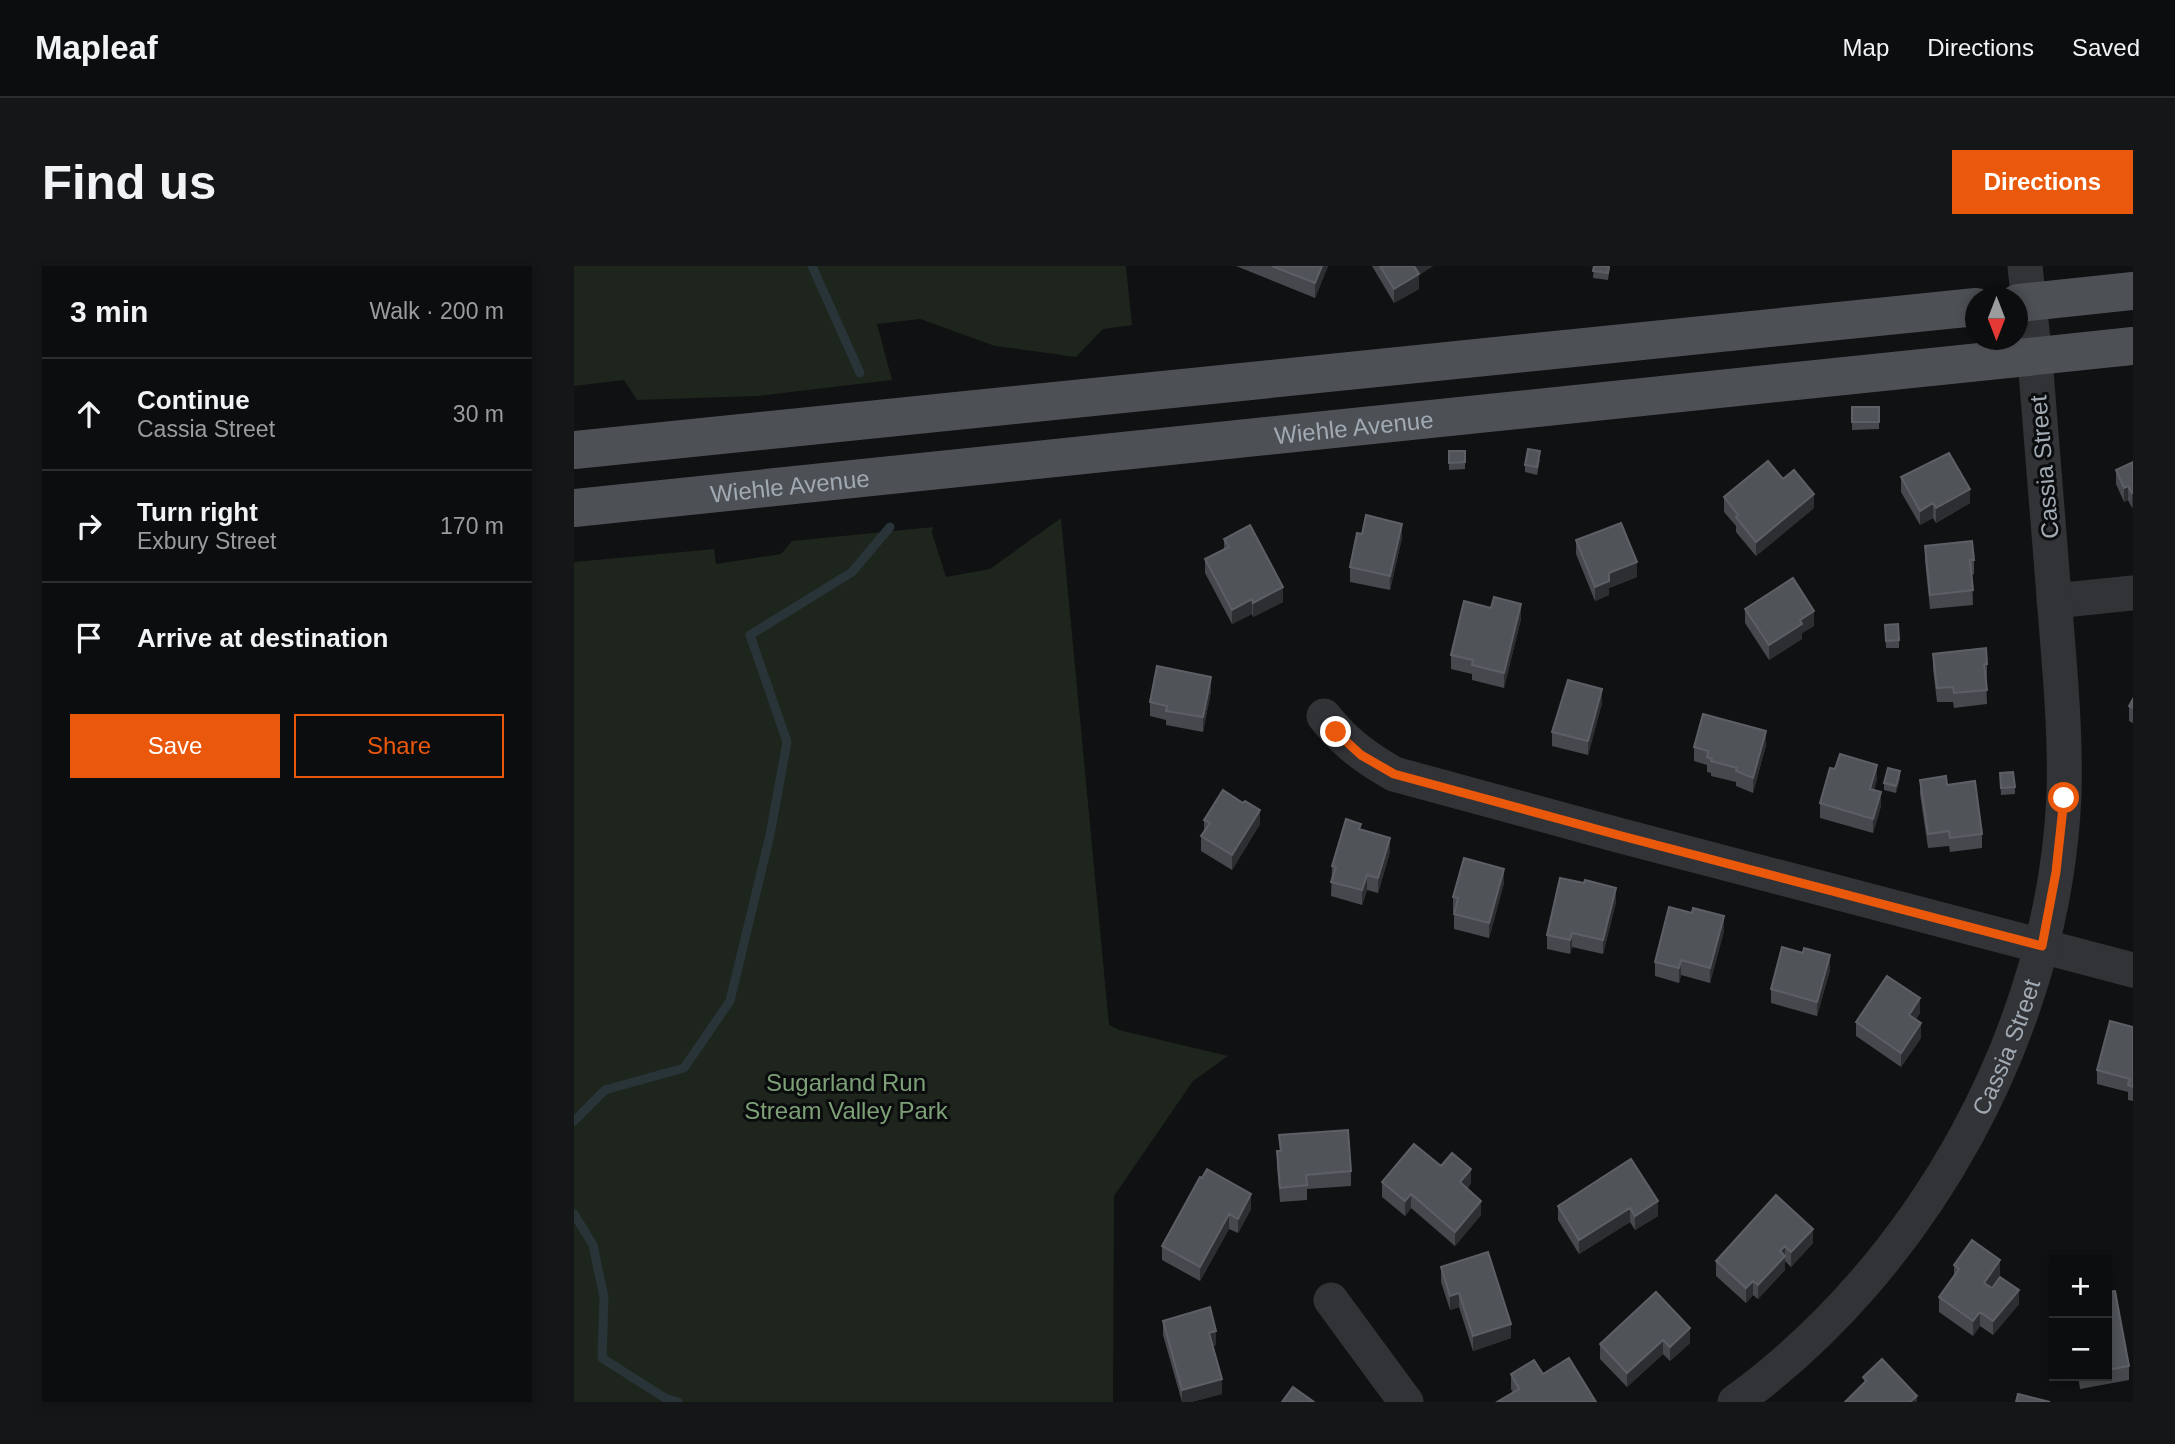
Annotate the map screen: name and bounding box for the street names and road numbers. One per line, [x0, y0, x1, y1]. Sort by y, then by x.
street label: Cassia Street [2024, 394, 2064, 540]
street label: Wiehle Avenue [1273, 405, 1435, 449]
street label: Wiehle Avenue [709, 464, 871, 507]
street label: Cassia Street [1966, 975, 2045, 1119]

